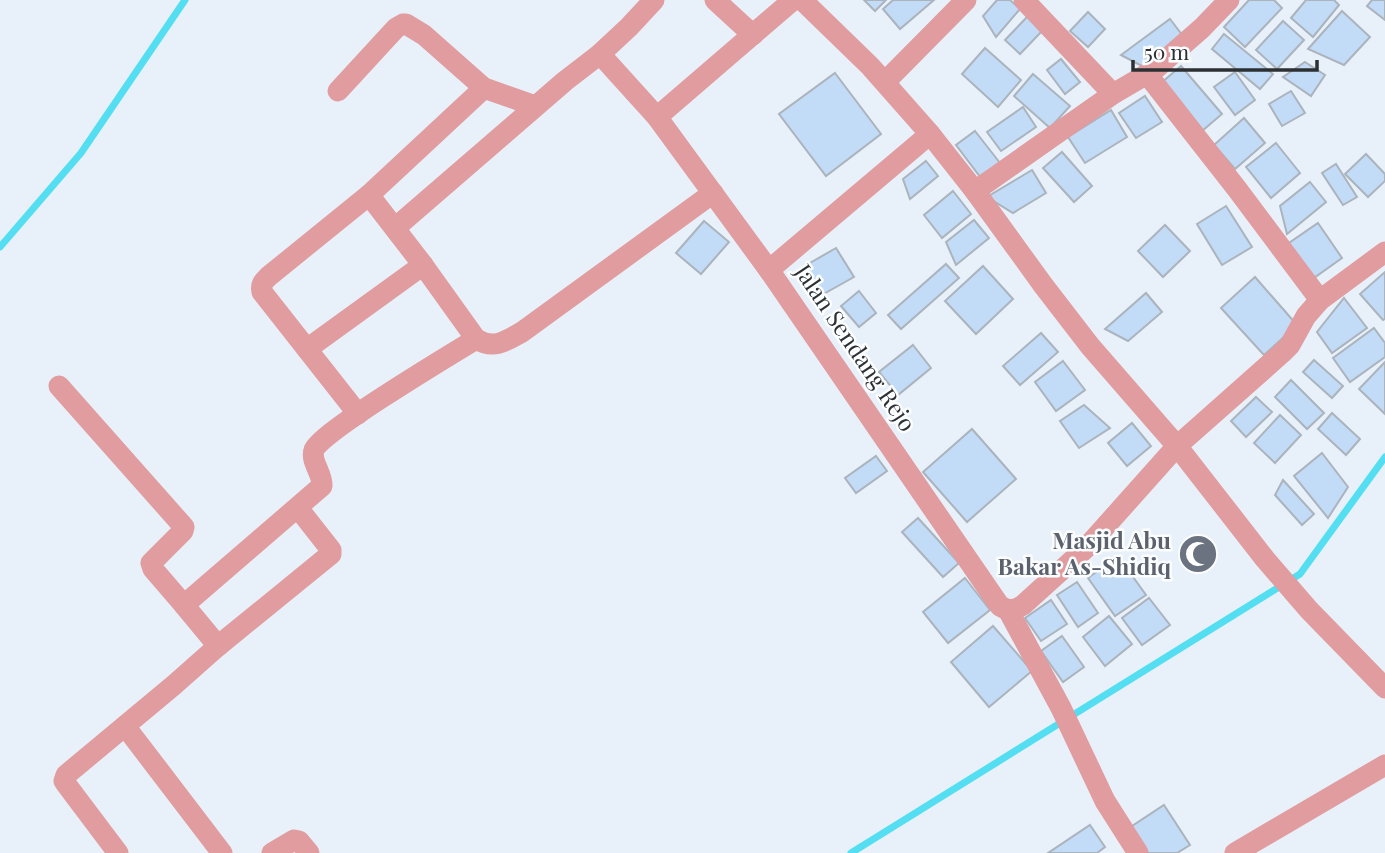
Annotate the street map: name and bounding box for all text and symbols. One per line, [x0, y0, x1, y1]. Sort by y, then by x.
scale bar [1133, 28, 1317, 72]
text: 50 m [1144, 37, 1190, 65]
street label: Jalan Sendang Rejo [788, 257, 924, 437]
place label: Masjid Abu Bakar As-Shidiq [998, 524, 1172, 581]
mosque icon: Masjid Abu Bakar As-Shidiq [1177, 533, 1219, 575]

